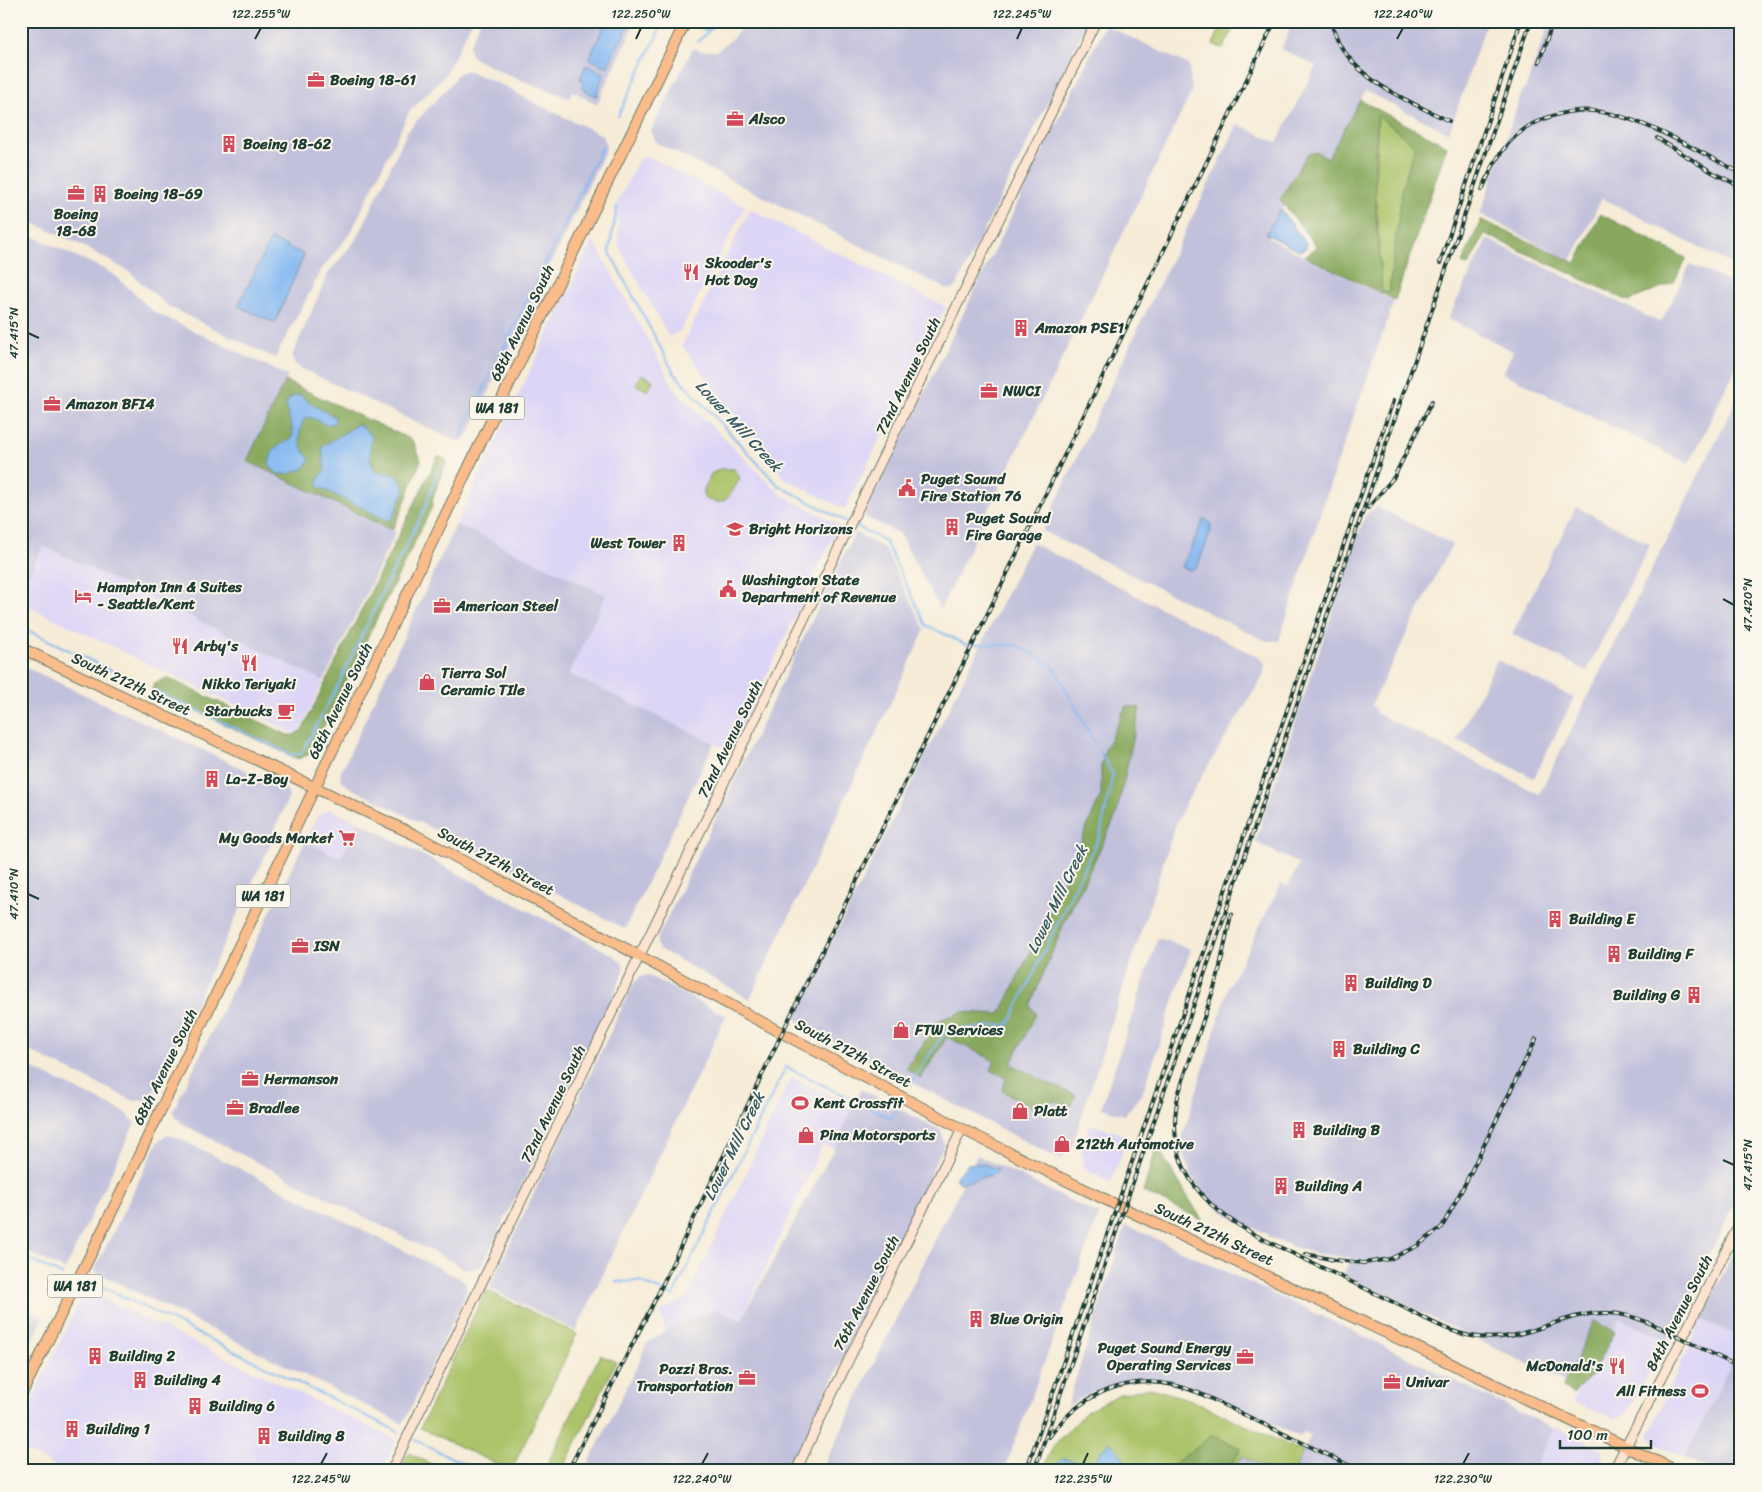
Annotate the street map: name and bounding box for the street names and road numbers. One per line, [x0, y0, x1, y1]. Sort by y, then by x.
street label: 68th Avenue South [482, 260, 562, 386]
street label: 72nd Avenue South [868, 312, 948, 439]
road number: WA 181 [470, 396, 524, 419]
street label: 68th Avenue South [300, 638, 380, 764]
street label: South 212th Street [67, 645, 195, 723]
street label: 72nd Avenue South [690, 675, 770, 802]
street label: South 212th Street [433, 819, 559, 903]
road number: WA 181 [236, 884, 290, 908]
street label: 68th Avenue South [125, 1004, 205, 1130]
street label: South 212th Street [790, 1011, 916, 1095]
street label: 72nd Avenue South [513, 1040, 593, 1167]
street label: South 212th Street [1150, 1195, 1278, 1273]
street label: 76th Avenue South [826, 1231, 906, 1355]
street label: 84th Avenue South [1638, 1250, 1720, 1376]
road number: WA 181 [48, 1274, 102, 1298]

